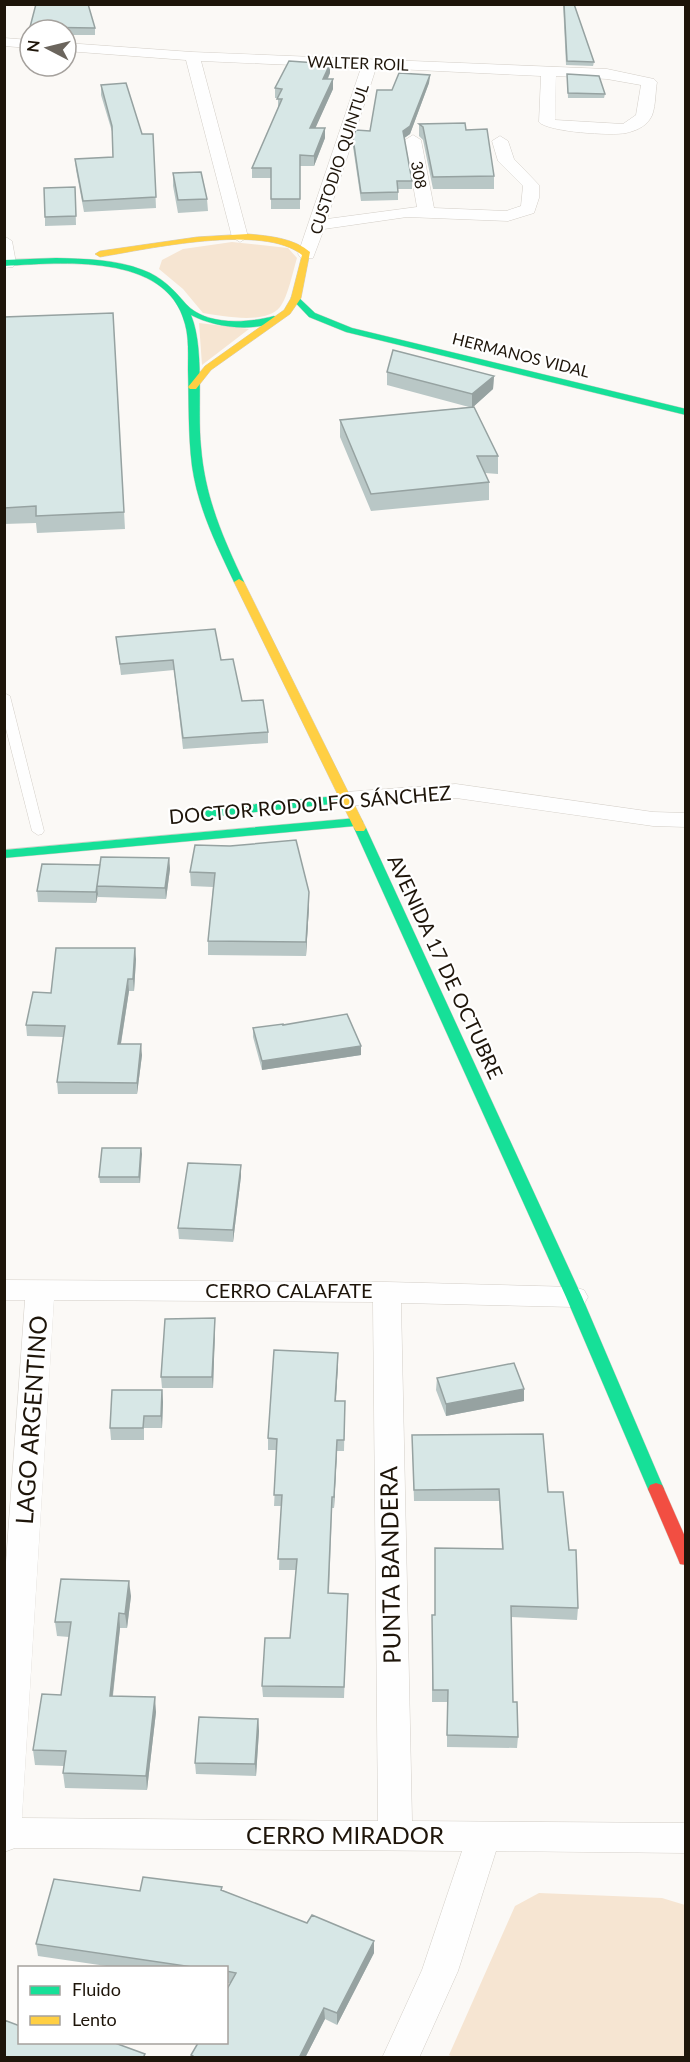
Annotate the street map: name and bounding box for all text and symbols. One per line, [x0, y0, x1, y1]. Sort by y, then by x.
north arrow [18, 18, 78, 78]
text: N [22, 39, 43, 53]
street label: WALTER ROIL [307, 51, 409, 74]
street label: CUSTODIO QUINTUL [305, 81, 372, 237]
street label: 308 [408, 160, 431, 190]
street label: HERMANOS VIDAL [451, 328, 592, 381]
street label: DOCTOR RODOLFO SÁNCHEZ [168, 780, 452, 828]
street label: AVENIDA 17 DE OCTUBRE [383, 851, 508, 1082]
street label: CERRO CALAFATE [205, 1278, 373, 1302]
street label: LAGO ARGENTINO [9, 1314, 52, 1525]
street label: PUNTA BANDERA [373, 1465, 406, 1664]
street label: CERRO MIRADOR [246, 1820, 444, 1849]
legend [18, 1966, 228, 2044]
text: Fluido [72, 1978, 121, 2000]
text: Lento [72, 2008, 117, 2030]

